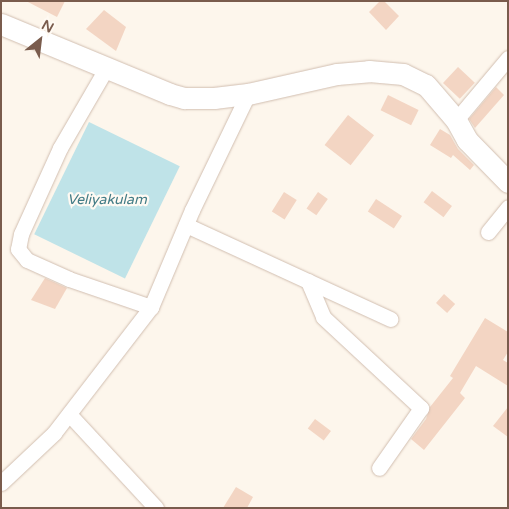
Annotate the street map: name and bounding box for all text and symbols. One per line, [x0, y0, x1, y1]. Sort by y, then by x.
north arrow [15, 15, 65, 65]
text: N [38, 16, 57, 37]
water label: Veliyakulam [67, 192, 147, 208]

